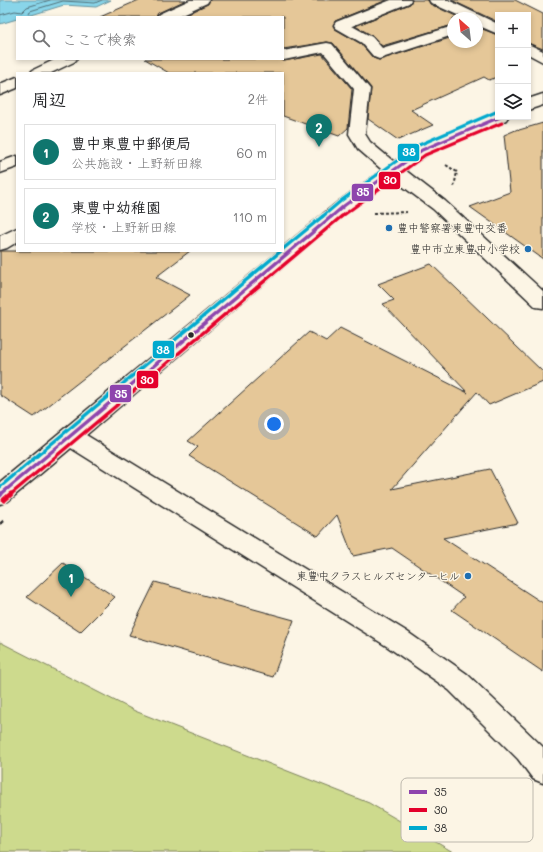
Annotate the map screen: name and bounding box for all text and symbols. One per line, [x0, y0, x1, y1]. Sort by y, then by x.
north arrow [447, 12, 483, 48]
map controls [495, 12, 531, 120]
button: + [495, 12, 531, 48]
search box [16, 16, 284, 60]
icon: search [30, 27, 52, 49]
text: ここで検索 [62, 29, 137, 49]
button: − [495, 48, 531, 84]
button: layers [495, 84, 531, 120]
text: 周辺 [32, 88, 66, 110]
text: 2件 [248, 90, 268, 107]
pin: 2 [306, 114, 332, 147]
text: 豊中東豊中郵便局 [71, 133, 191, 153]
line badge: 38 [397, 143, 420, 162]
text: 1 [43, 144, 49, 161]
text: 60 m [237, 144, 267, 161]
text: 38 [402, 144, 416, 159]
text: 公共施設 · 上野新田線 [71, 154, 202, 171]
line badge: 30 [378, 171, 401, 190]
text: 30 [383, 172, 397, 187]
line badge: 35 [351, 183, 374, 202]
text: 35 [356, 184, 370, 199]
text: 東豊中幼稚園 [71, 197, 161, 217]
text: 2 [42, 208, 50, 225]
text: 110 m [233, 208, 267, 225]
text: 学校 · 上野新田線 [71, 218, 176, 235]
place label: 豊中警察署東豊中交番 [397, 220, 507, 235]
marker: 豊中警察署東豊中交番 [384, 223, 394, 233]
place label: 豊中市立東豊中小学校 [410, 241, 520, 256]
marker: 豊中市立東豊中小学校 [523, 244, 533, 254]
unlabelled marker [186, 330, 196, 340]
line badge: 38 [152, 340, 175, 359]
text: 38 [156, 342, 170, 357]
line badge: 30 [136, 370, 159, 389]
text: 30 [140, 372, 154, 387]
line badge: 35 [109, 384, 132, 403]
text: 35 [114, 386, 128, 401]
your location [264, 414, 284, 434]
pin: 1 [58, 564, 84, 597]
place label: 東豊中クラスヒルズセンターヒル [296, 568, 460, 583]
marker: 東豊中クラスヒルズセンターヒル [463, 571, 473, 581]
legend [401, 778, 533, 842]
text: 35 [434, 784, 447, 799]
text: 30 [434, 802, 447, 817]
text: 38 [434, 820, 447, 835]

